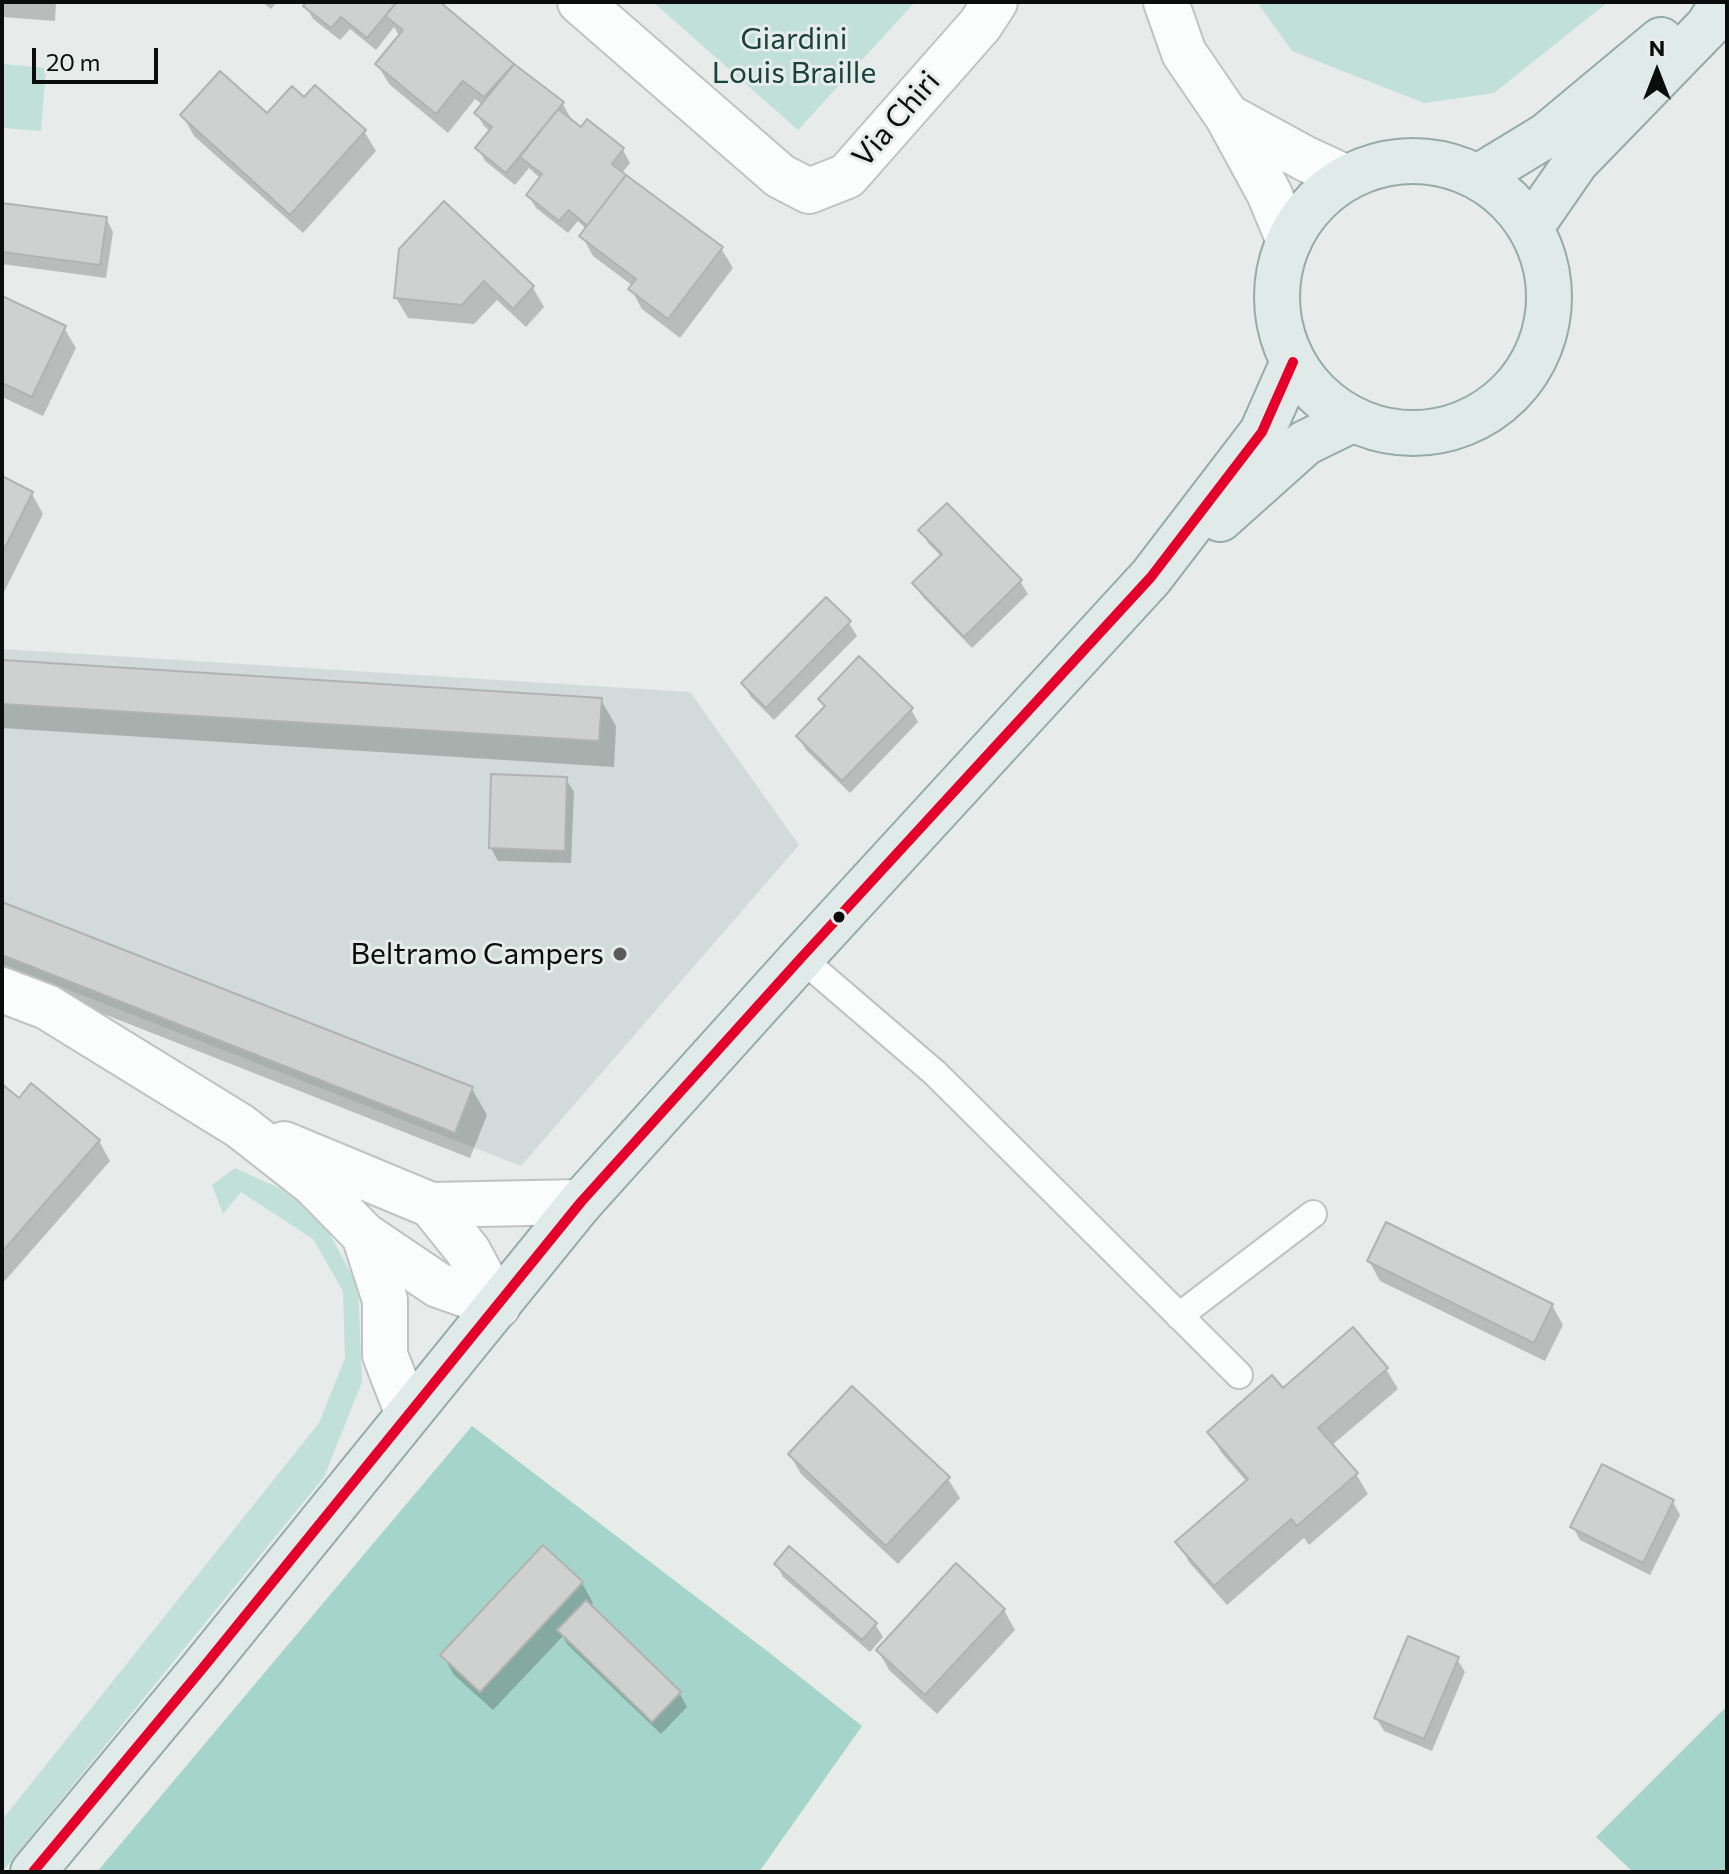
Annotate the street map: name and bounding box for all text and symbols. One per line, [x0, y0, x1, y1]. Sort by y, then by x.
park label: Giardini Louis Braille [712, 21, 876, 92]
scale bar [36, 32, 162, 82]
north arrow [1617, 32, 1697, 112]
text: N [1649, 34, 1665, 61]
text: 20 m [46, 47, 100, 76]
street label: Via Chiri [845, 64, 947, 174]
unlabelled marker [831, 909, 847, 925]
place label: Beltramo Campers [351, 936, 604, 972]
marker: Beltramo Campers [611, 945, 629, 963]

